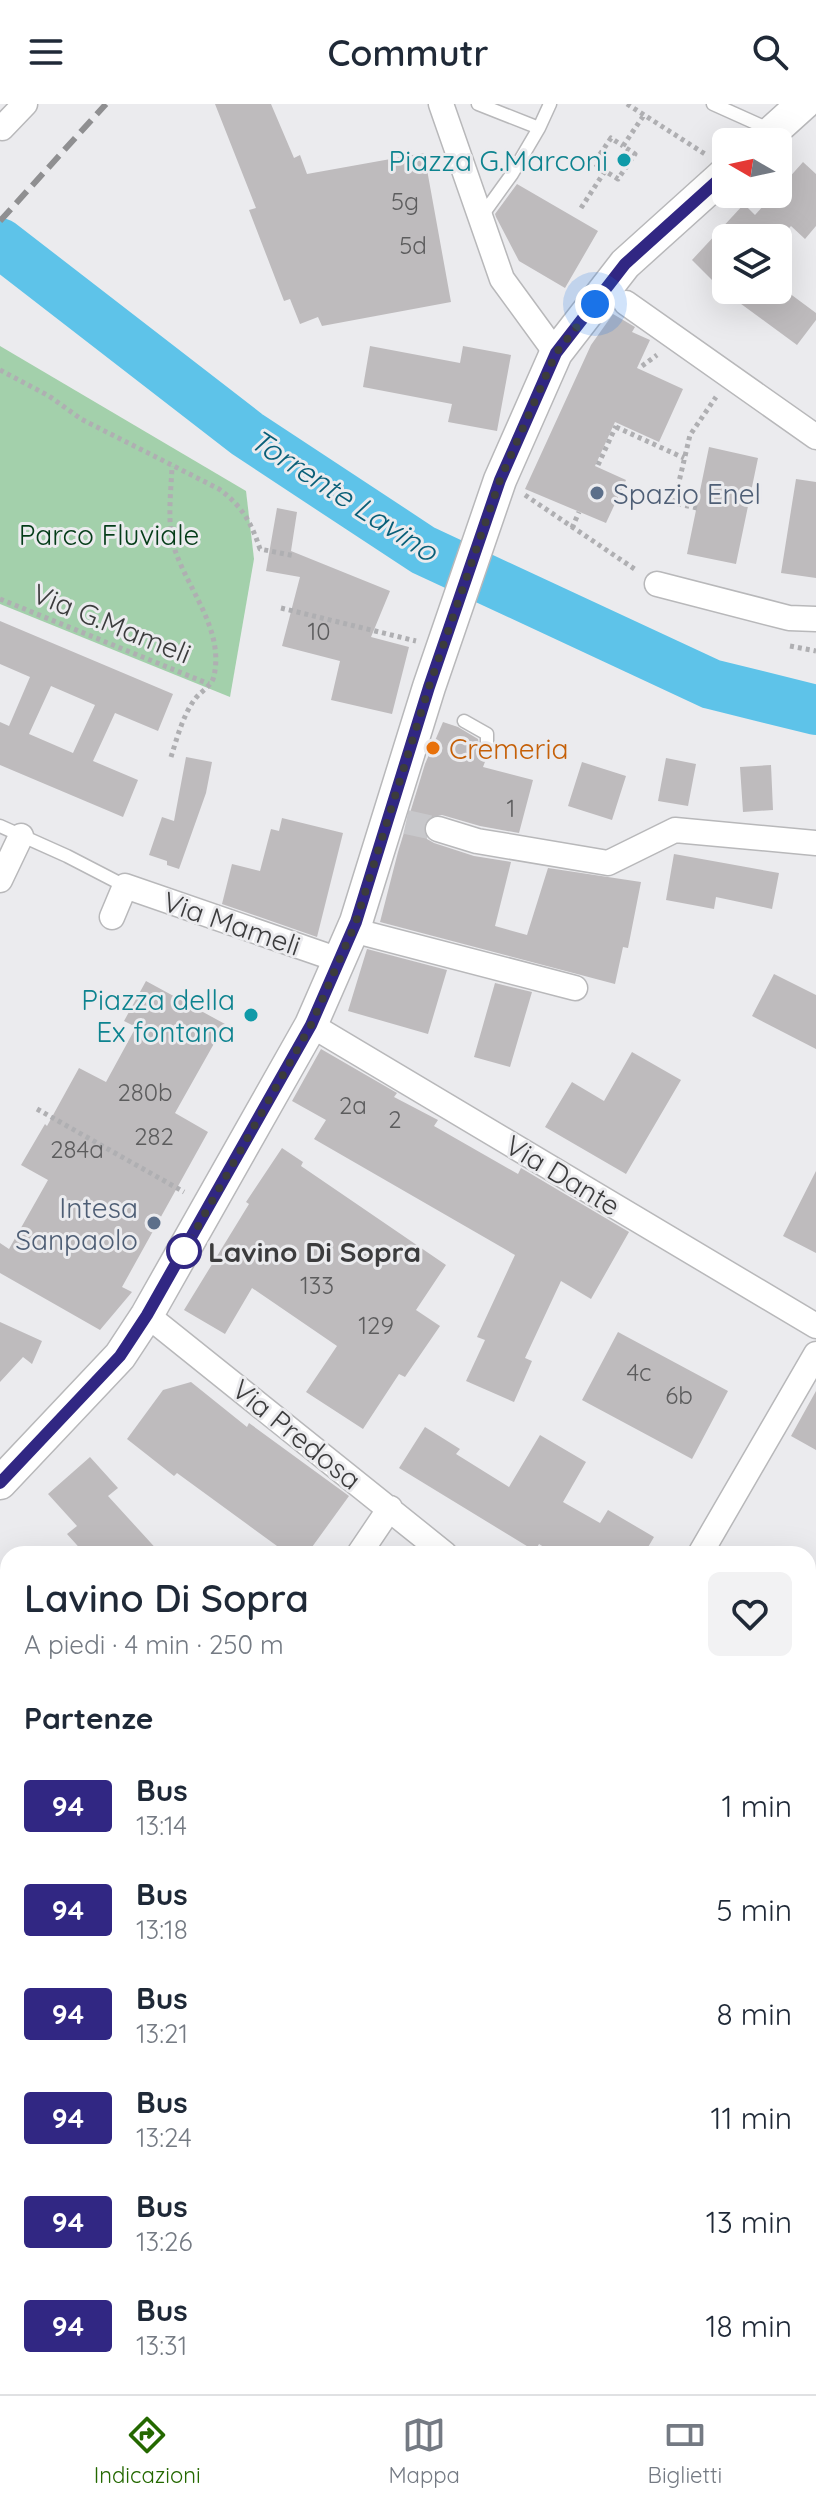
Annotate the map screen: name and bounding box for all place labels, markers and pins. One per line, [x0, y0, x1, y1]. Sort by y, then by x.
place label: Piazza G.Marconi [389, 143, 608, 178]
marker: Piazza G.Marconi [615, 151, 633, 169]
place label: Spazio Enel [613, 476, 761, 511]
marker: Spazio Enel [588, 484, 606, 502]
place label: Cremeria [449, 731, 568, 766]
marker: Cremeria [424, 739, 442, 757]
place label: Piazza della Ex fontana [81, 982, 235, 1049]
marker: Piazza della Ex fontana [242, 1006, 260, 1024]
place label: Intesa Sanpaolo [15, 1190, 138, 1257]
marker: Intesa Sanpaolo [145, 1214, 163, 1232]
marker: Lavino Di Sopra [167, 1234, 201, 1268]
place label: Lavino Di Sopra [208, 1234, 421, 1269]

